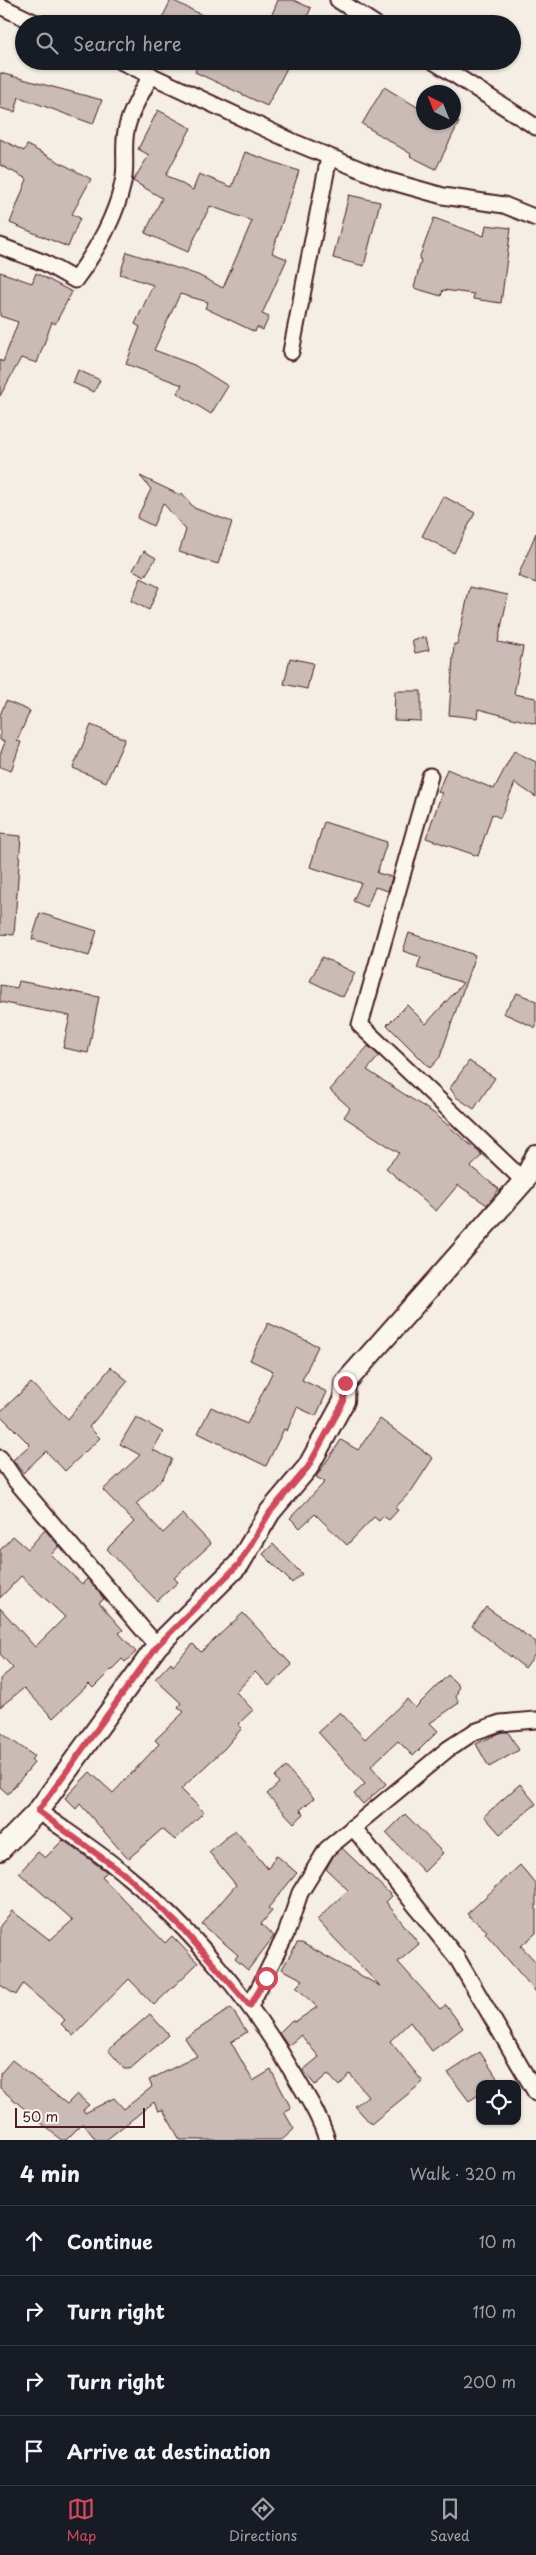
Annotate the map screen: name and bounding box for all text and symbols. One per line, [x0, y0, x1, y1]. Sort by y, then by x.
search box [15, 15, 521, 70]
icon: search [33, 29, 61, 57]
text: Search here [73, 29, 182, 57]
north arrow [416, 85, 461, 130]
route end [334, 1372, 357, 1395]
route start [255, 1967, 278, 1990]
map controls [476, 2080, 521, 2125]
button: locate [476, 2080, 521, 2125]
scale bar [15, 2105, 145, 2128]
text: 50 m [22, 2106, 58, 2127]
text: 4 min [20, 2157, 80, 2189]
text: Walk · 320 m [410, 2161, 516, 2185]
icon: ahead [20, 2227, 48, 2255]
text: Continue [67, 2227, 153, 2255]
text: 10 m [479, 2229, 516, 2253]
icon: right [20, 2297, 48, 2325]
text: Turn right [67, 2297, 165, 2325]
text: 110 m [473, 2299, 516, 2323]
icon: right [20, 2367, 48, 2395]
text: Turn right [67, 2367, 165, 2395]
text: 200 m [463, 2369, 516, 2393]
icon: arrive [20, 2437, 48, 2465]
text: Arrive at destination [67, 2437, 271, 2465]
tab: Map [66, 2495, 96, 2546]
tab: Directions [229, 2495, 297, 2546]
tab: Saved [430, 2495, 470, 2546]

